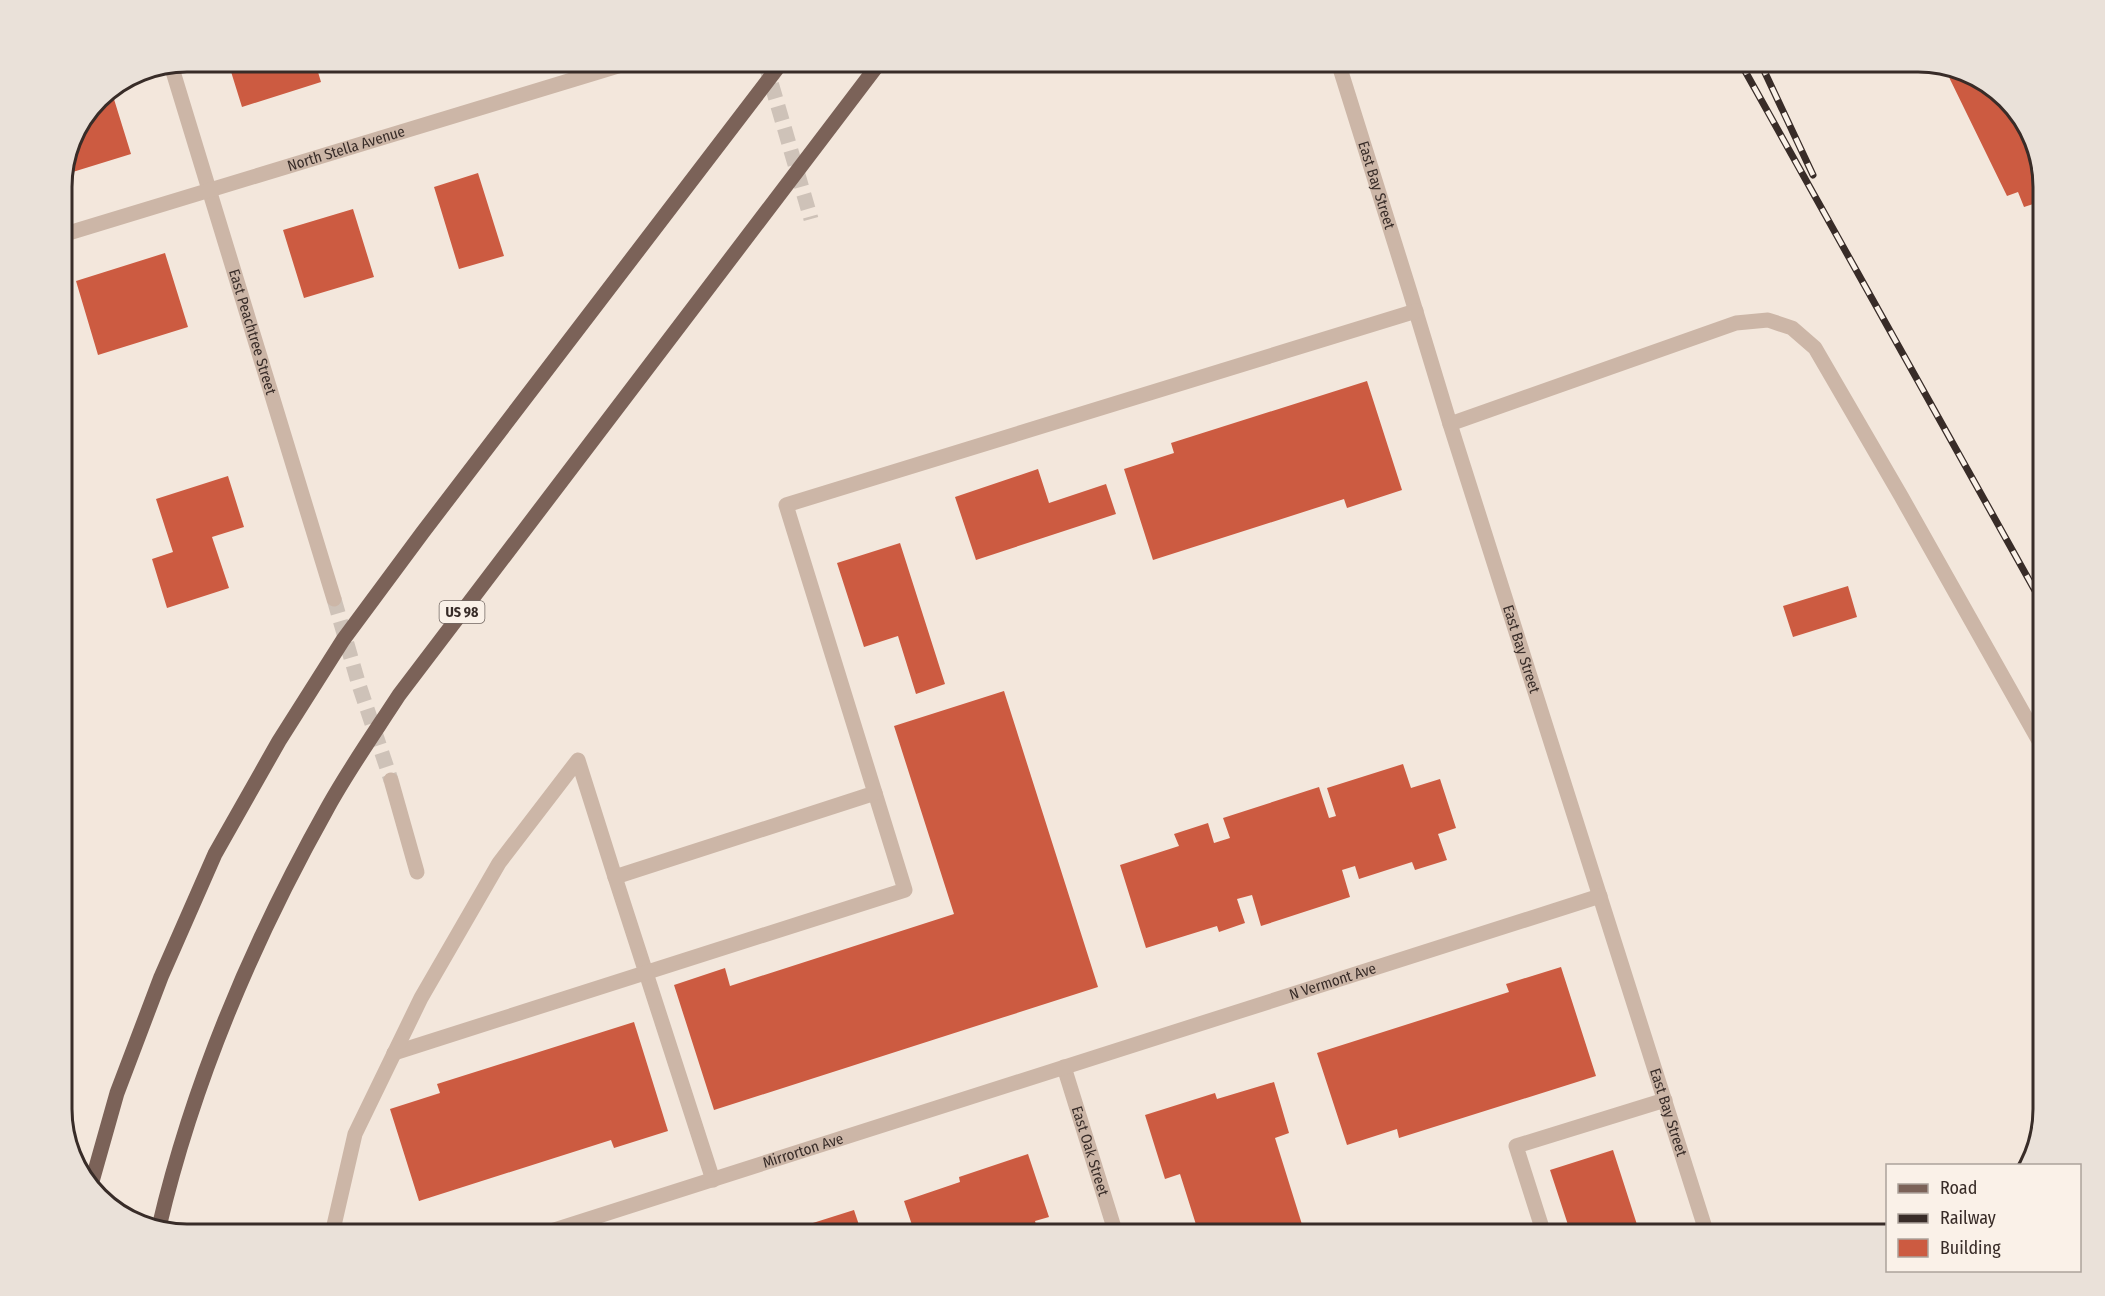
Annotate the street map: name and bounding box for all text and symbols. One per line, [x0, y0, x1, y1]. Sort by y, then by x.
street label: North Stella Avenue [285, 122, 407, 175]
street label: East Bay Street [1354, 139, 1399, 232]
street label: East Peachtree Street [225, 267, 280, 397]
road number: US 98 [440, 601, 484, 623]
street label: East Bay Street [1499, 603, 1544, 695]
street label: N Vermont Ave [1287, 959, 1378, 1004]
street label: East Bay Street [1646, 1066, 1691, 1159]
street label: East Oak Street [1068, 1104, 1113, 1198]
street label: Mirrorton Ave [760, 1129, 846, 1172]
legend [1886, 1164, 2081, 1272]
text: Road [1940, 1177, 1977, 1199]
text: Railway [1940, 1207, 1996, 1229]
text: Building [1940, 1237, 2001, 1259]

